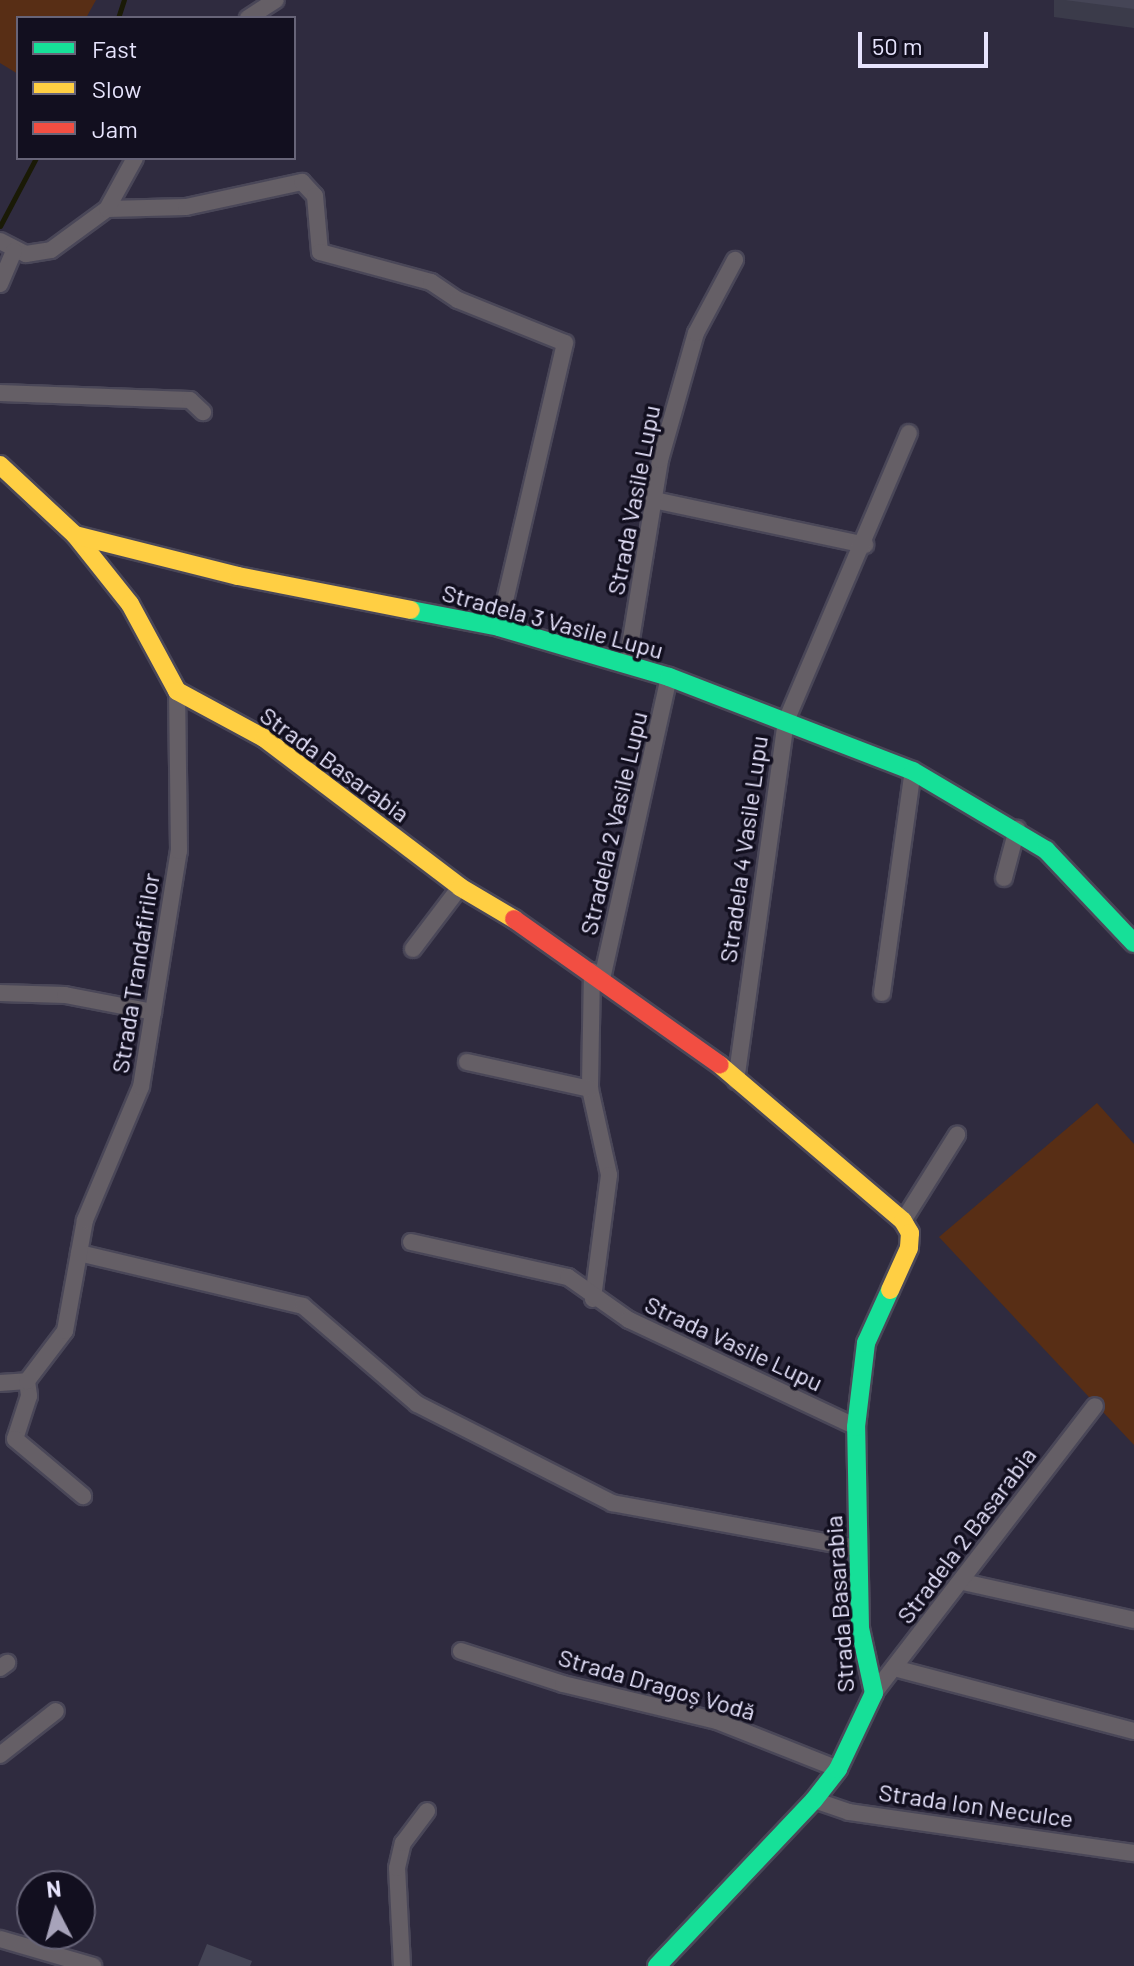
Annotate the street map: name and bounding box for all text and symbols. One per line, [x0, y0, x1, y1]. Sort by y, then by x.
legend [16, 16, 296, 160]
scale bar [862, 16, 992, 66]
text: 50 m [872, 31, 923, 60]
text: Fast [92, 34, 137, 63]
text: Slow [92, 74, 141, 103]
text: Jam [92, 114, 138, 143]
street label: Strada Vasile Lupu [600, 403, 666, 597]
street label: Stradela 3 Vasile Lupu [439, 578, 667, 664]
street label: Strada Basarabia [255, 700, 415, 828]
street label: Stradela 2 Vasile Lupu [573, 708, 653, 938]
street label: Stradela 4 Vasile Lupu [713, 734, 773, 964]
street label: Strada Trandafirilor [105, 871, 165, 1075]
street label: Strada Vasile Lupu [641, 1289, 827, 1397]
street label: Stradela 2 Basarabia [890, 1441, 1042, 1629]
street label: Strada Basarabia [818, 1515, 860, 1693]
street label: Strada Dragoș Vodă [555, 1642, 759, 1726]
street label: Strada Ion Neculce [877, 1777, 1075, 1833]
north arrow [16, 1870, 96, 1950]
text: N [45, 1874, 62, 1902]

